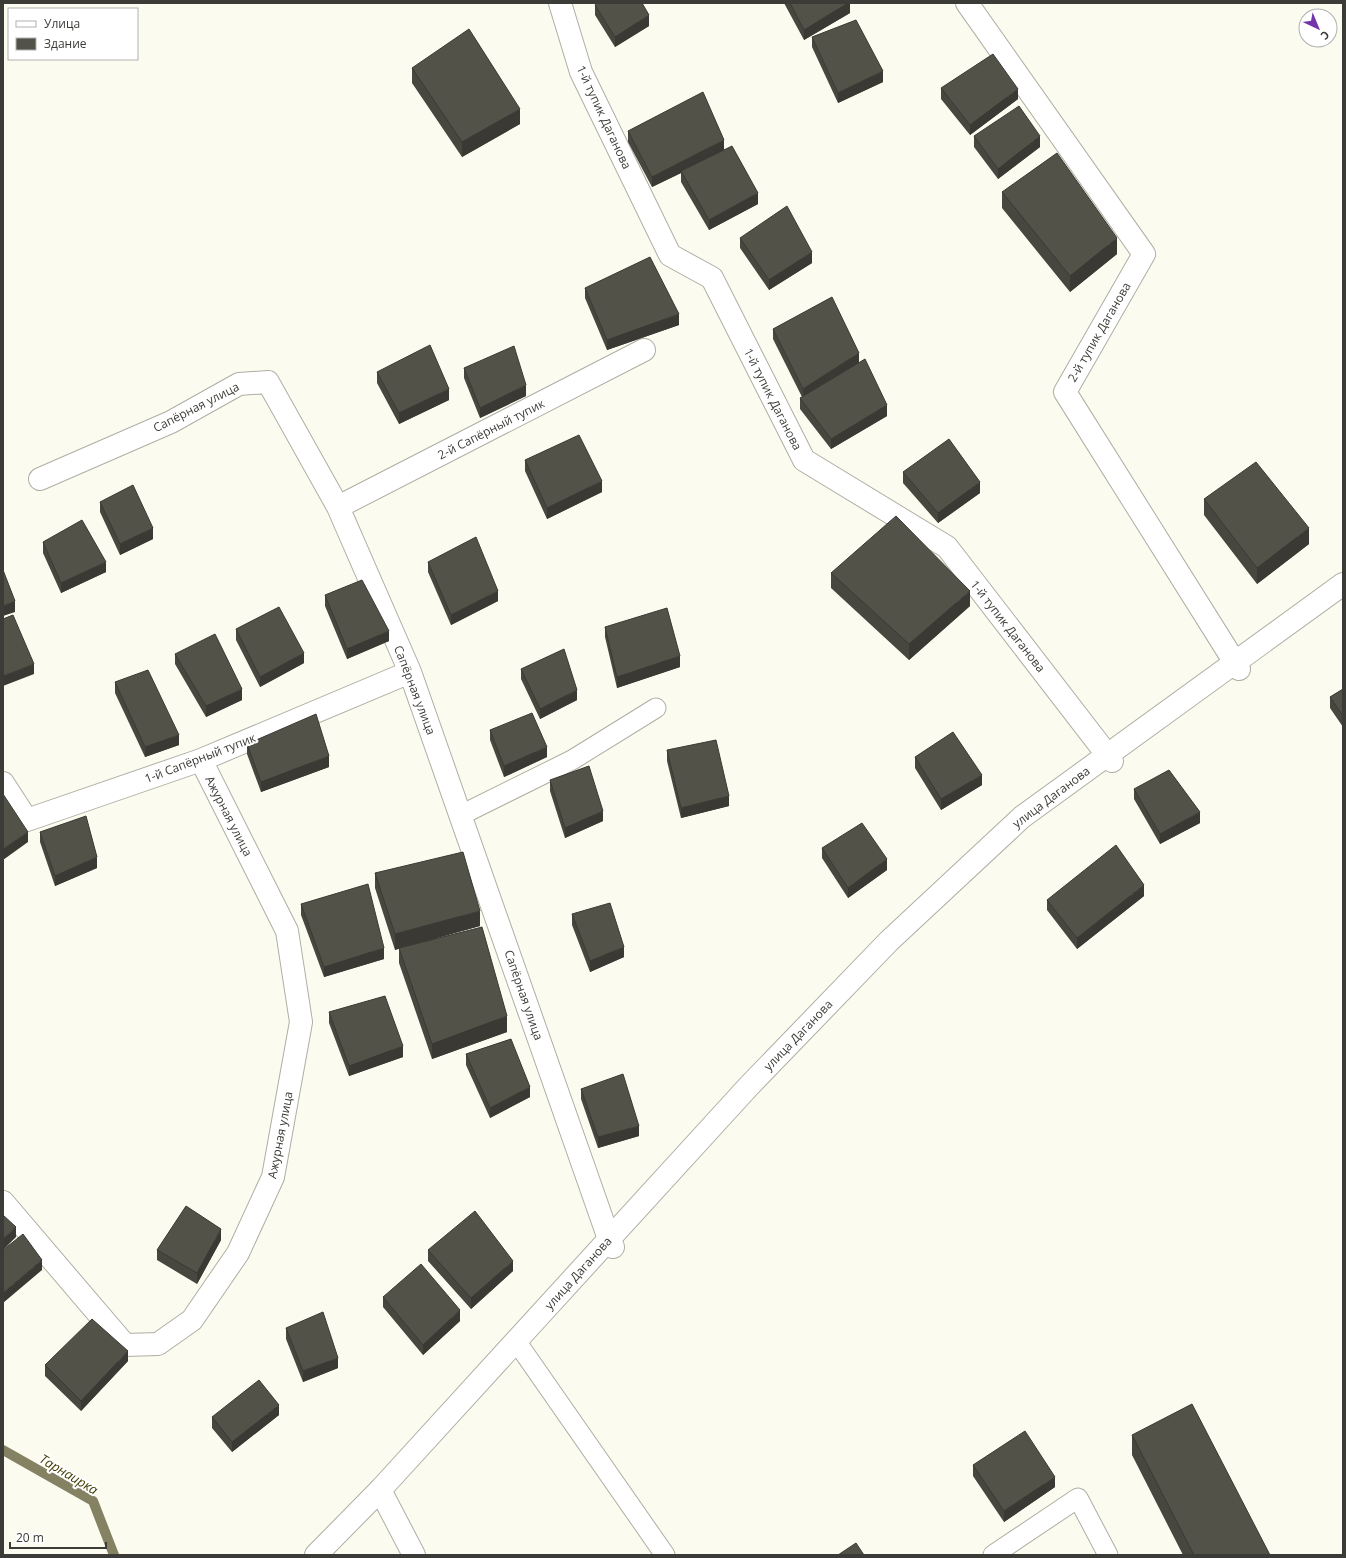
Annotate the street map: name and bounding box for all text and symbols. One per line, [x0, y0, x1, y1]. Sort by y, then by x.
legend [8, 8, 138, 60]
north arrow [1298, 8, 1338, 48]
text: Улица [44, 15, 80, 32]
text: С [1318, 28, 1333, 43]
text: Здание [44, 35, 87, 52]
street label: 1-й тупик Даганова [573, 62, 635, 172]
street label: 2-й тупик Даганова [1063, 279, 1135, 385]
street label: 1-й тупик Даганова [740, 345, 806, 453]
street label: Сапёрная улица [150, 378, 242, 436]
street label: 2-й Сапёрный тупик [435, 394, 548, 463]
street label: 1-й тупик Даганова [967, 576, 1049, 676]
street label: Сапёрная улица [390, 643, 440, 737]
street label: 1-й Сапёрный тупик [142, 729, 259, 787]
street label: улица Даганова [1009, 762, 1093, 832]
street label: Ажурная улица [201, 773, 257, 859]
street label: Сапёрная улица [501, 948, 547, 1042]
street label: улица Даганова [760, 996, 836, 1074]
street label: Ажурная улица [263, 1090, 297, 1180]
street label: улица Даганова [541, 1233, 615, 1313]
water label: Тарнаирка [36, 1450, 102, 1499]
scale bar [10, 1524, 106, 1550]
text: 20 m [16, 1529, 44, 1546]

